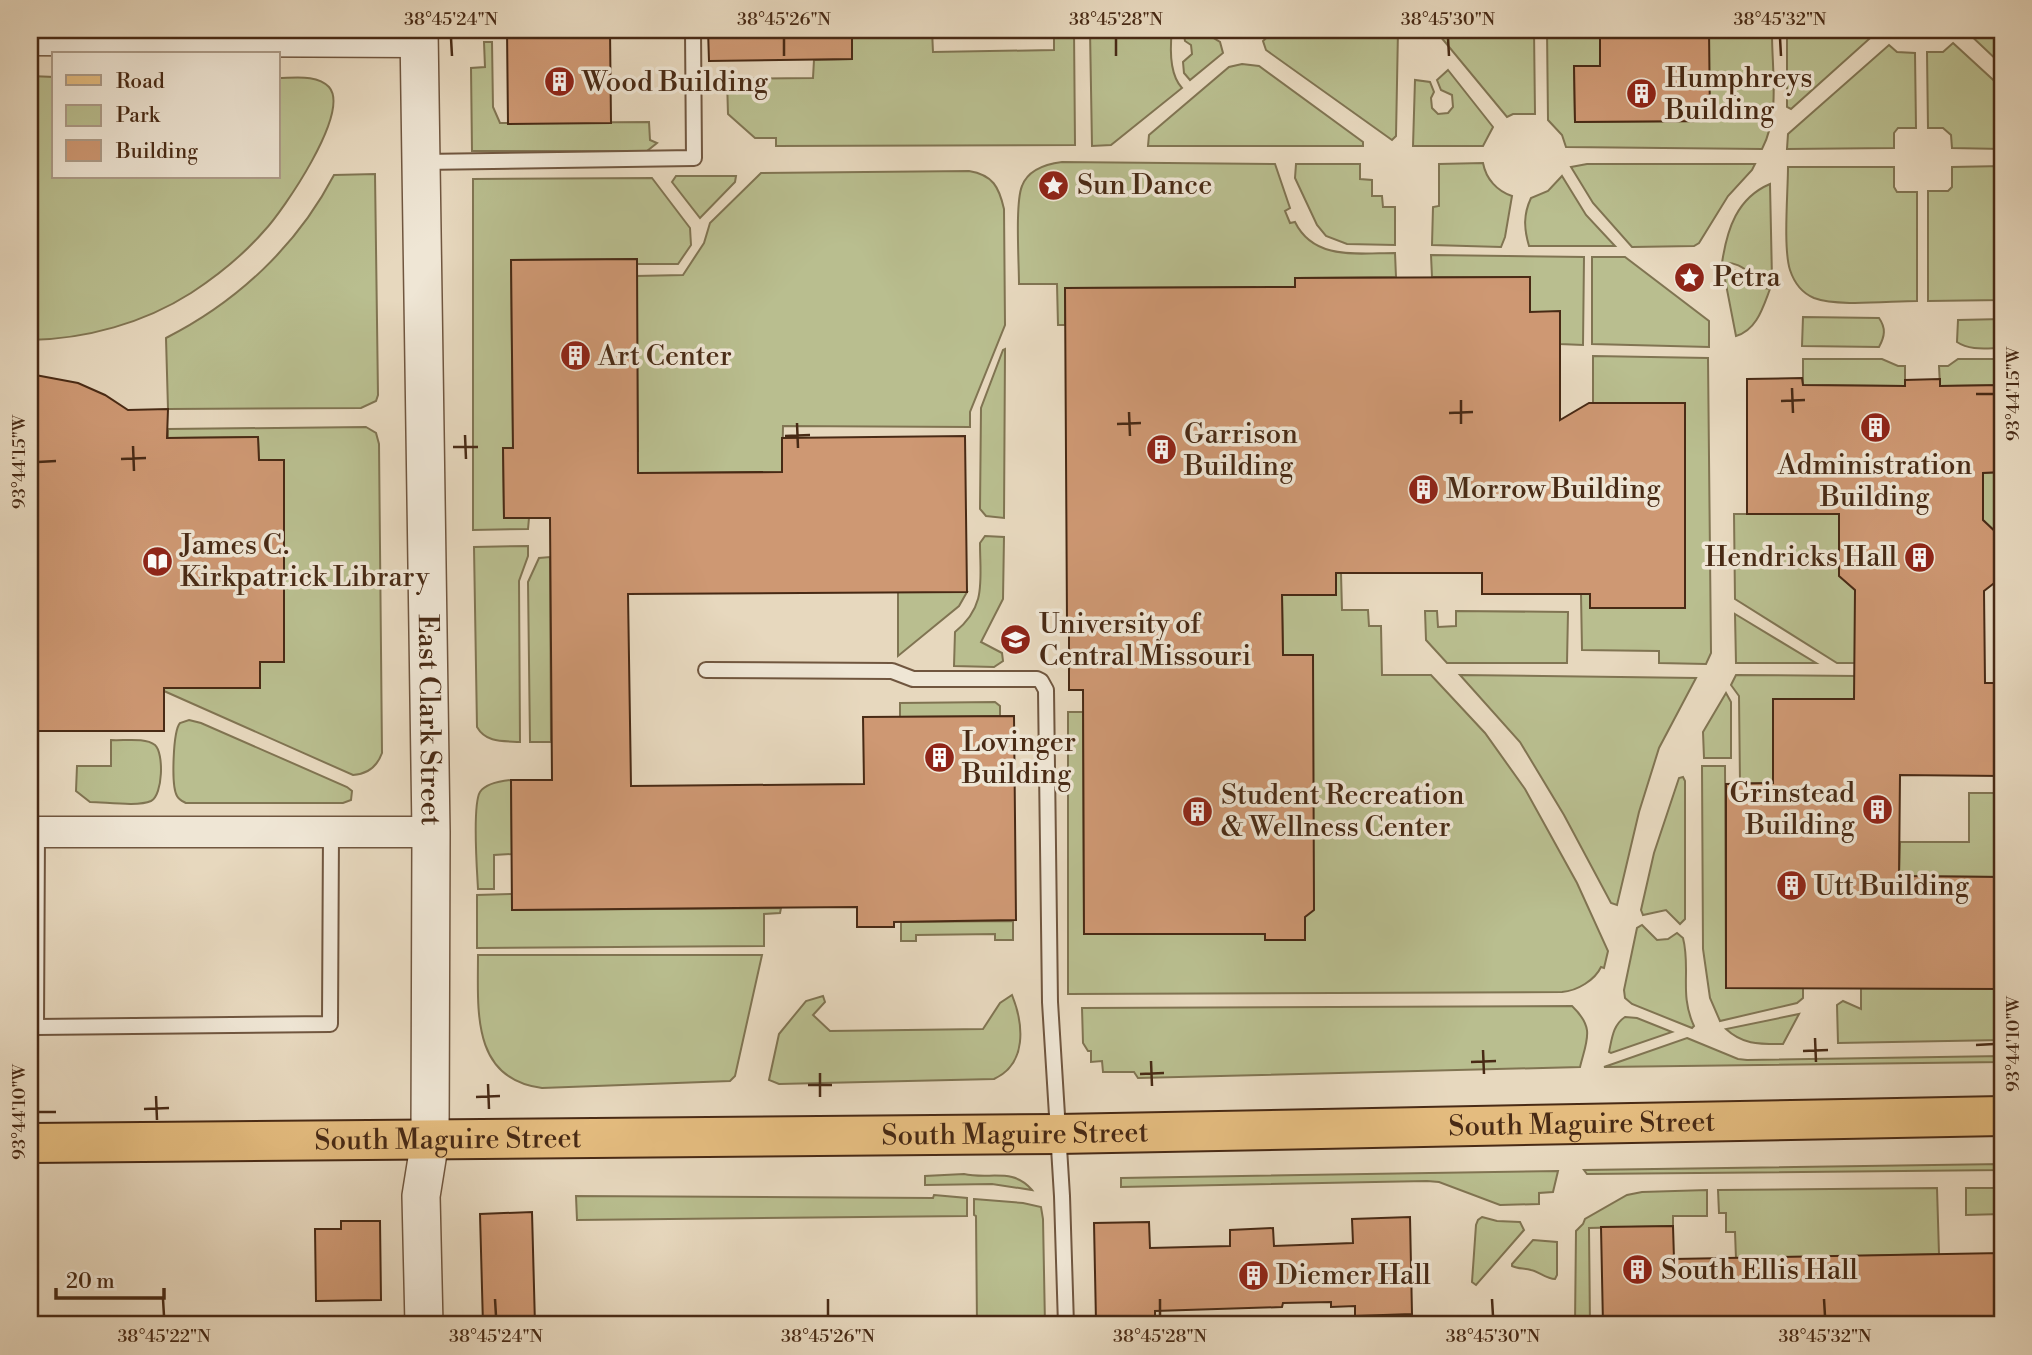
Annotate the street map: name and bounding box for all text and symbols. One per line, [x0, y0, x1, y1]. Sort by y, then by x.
text: 38°45'24"N [404, 8, 498, 31]
text: 38°45'26"N [737, 8, 832, 31]
text: 38°45'28"N [1069, 8, 1164, 31]
text: 38°45'30"N [1401, 8, 1496, 31]
text: 38°45'32"N [1734, 8, 1827, 31]
legend [52, 52, 280, 178]
place label: Humphreys Building [1664, 61, 1812, 128]
building icon: Wood Building [542, 65, 576, 99]
place label: Wood Building [581, 65, 769, 100]
text: Road [116, 69, 165, 95]
building icon: Humphreys Building [1625, 77, 1659, 111]
text: Park [116, 103, 161, 129]
text: Building [115, 139, 198, 165]
place icon: Sun Dance [1037, 168, 1071, 202]
place label: Sun Dance [1077, 168, 1212, 203]
place icon: Petra [1673, 260, 1707, 294]
place label: Petra [1713, 260, 1781, 295]
building icon: Art Center [558, 339, 592, 373]
place label: Art Center [597, 339, 732, 374]
text: 93°44'15"W [2002, 346, 2025, 441]
building icon: Administration Building [1858, 411, 1892, 445]
text: 93°44'15"W [8, 414, 31, 509]
place label: Garrison Building [1183, 417, 1298, 484]
building icon: Garrison Building [1144, 433, 1178, 467]
place label: Administration Building [1777, 448, 1973, 515]
building icon: Morrow Building [1406, 472, 1440, 506]
place label: Morrow Building [1446, 472, 1661, 507]
place label: James C. Kirkpatrick Library [179, 528, 430, 595]
place label: Hendricks Hall [1705, 540, 1897, 575]
building icon: Hendricks Hall [1903, 540, 1937, 574]
library icon: James C. Kirkpatrick Library [140, 544, 174, 578]
place label: University of Central Missouri [1039, 607, 1251, 674]
street label: East Clark Street [410, 614, 448, 826]
school or university icon: University of Central Missouri [999, 623, 1033, 657]
place label: Lovinger Building [961, 725, 1076, 792]
building icon: Lovinger Building [922, 741, 956, 775]
place label: Grinstead Building [1729, 776, 1855, 843]
place label: Student Recreation & Wellness Center [1221, 778, 1465, 845]
building icon: Grinstead Building [1861, 792, 1895, 826]
building icon: Student Recreation & Wellness Center [1181, 794, 1215, 828]
building icon: Utt Building [1774, 869, 1808, 903]
place label: Utt Building [1814, 869, 1970, 904]
text: 93°44'10"W [2002, 995, 2025, 1092]
text: 93°44'10"W [8, 1063, 31, 1160]
street label: South Maguire Street [1448, 1104, 1716, 1144]
street label: South Maguire Street [881, 1115, 1149, 1153]
street label: South Maguire Street [314, 1121, 582, 1158]
building icon: South Ellis Hall [1621, 1253, 1655, 1287]
place label: South Ellis Hall [1661, 1253, 1858, 1288]
scale bar [56, 1257, 164, 1301]
building icon: Diemer Hall [1236, 1258, 1270, 1292]
place label: Diemer Hall [1276, 1258, 1431, 1293]
text: 20 m [66, 1269, 115, 1295]
text: 38°45'22"N [117, 1325, 211, 1348]
text: 38°45'24"N [449, 1325, 543, 1348]
text: 38°45'26"N [781, 1325, 876, 1348]
text: 38°45'28"N [1113, 1325, 1208, 1348]
text: 38°45'30"N [1446, 1325, 1541, 1348]
text: 38°45'32"N [1779, 1325, 1872, 1348]

